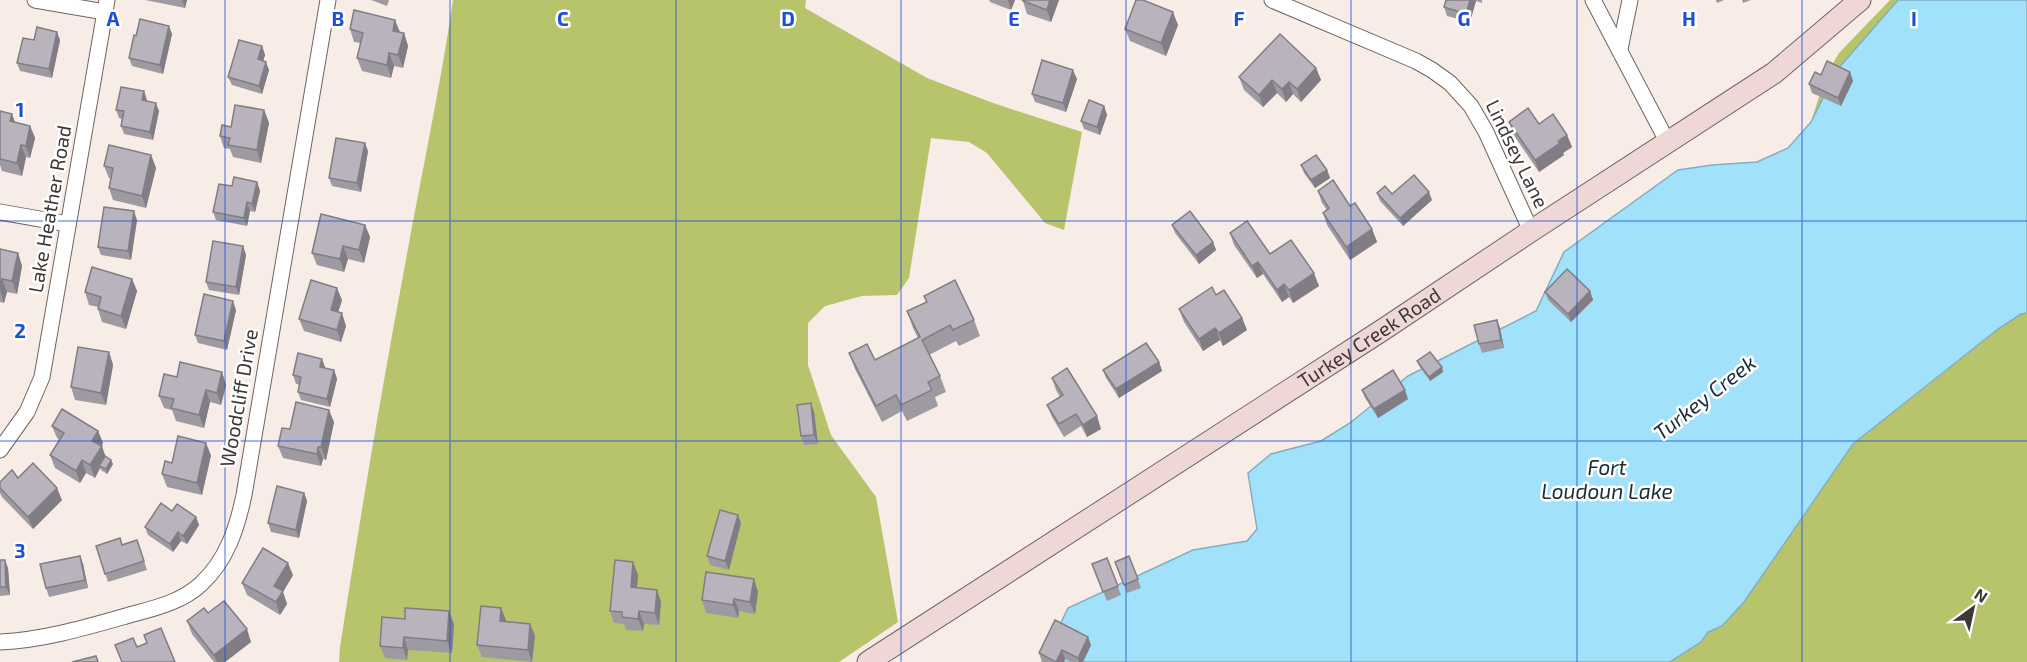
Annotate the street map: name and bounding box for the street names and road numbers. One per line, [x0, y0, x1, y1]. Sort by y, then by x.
street label: Lindsey Lane [1481, 96, 1554, 212]
street label: Lake Heather Road [22, 123, 76, 294]
street label: Turkey Creek Road [1293, 282, 1445, 392]
street label: Woodcliff Drive [214, 327, 262, 469]

